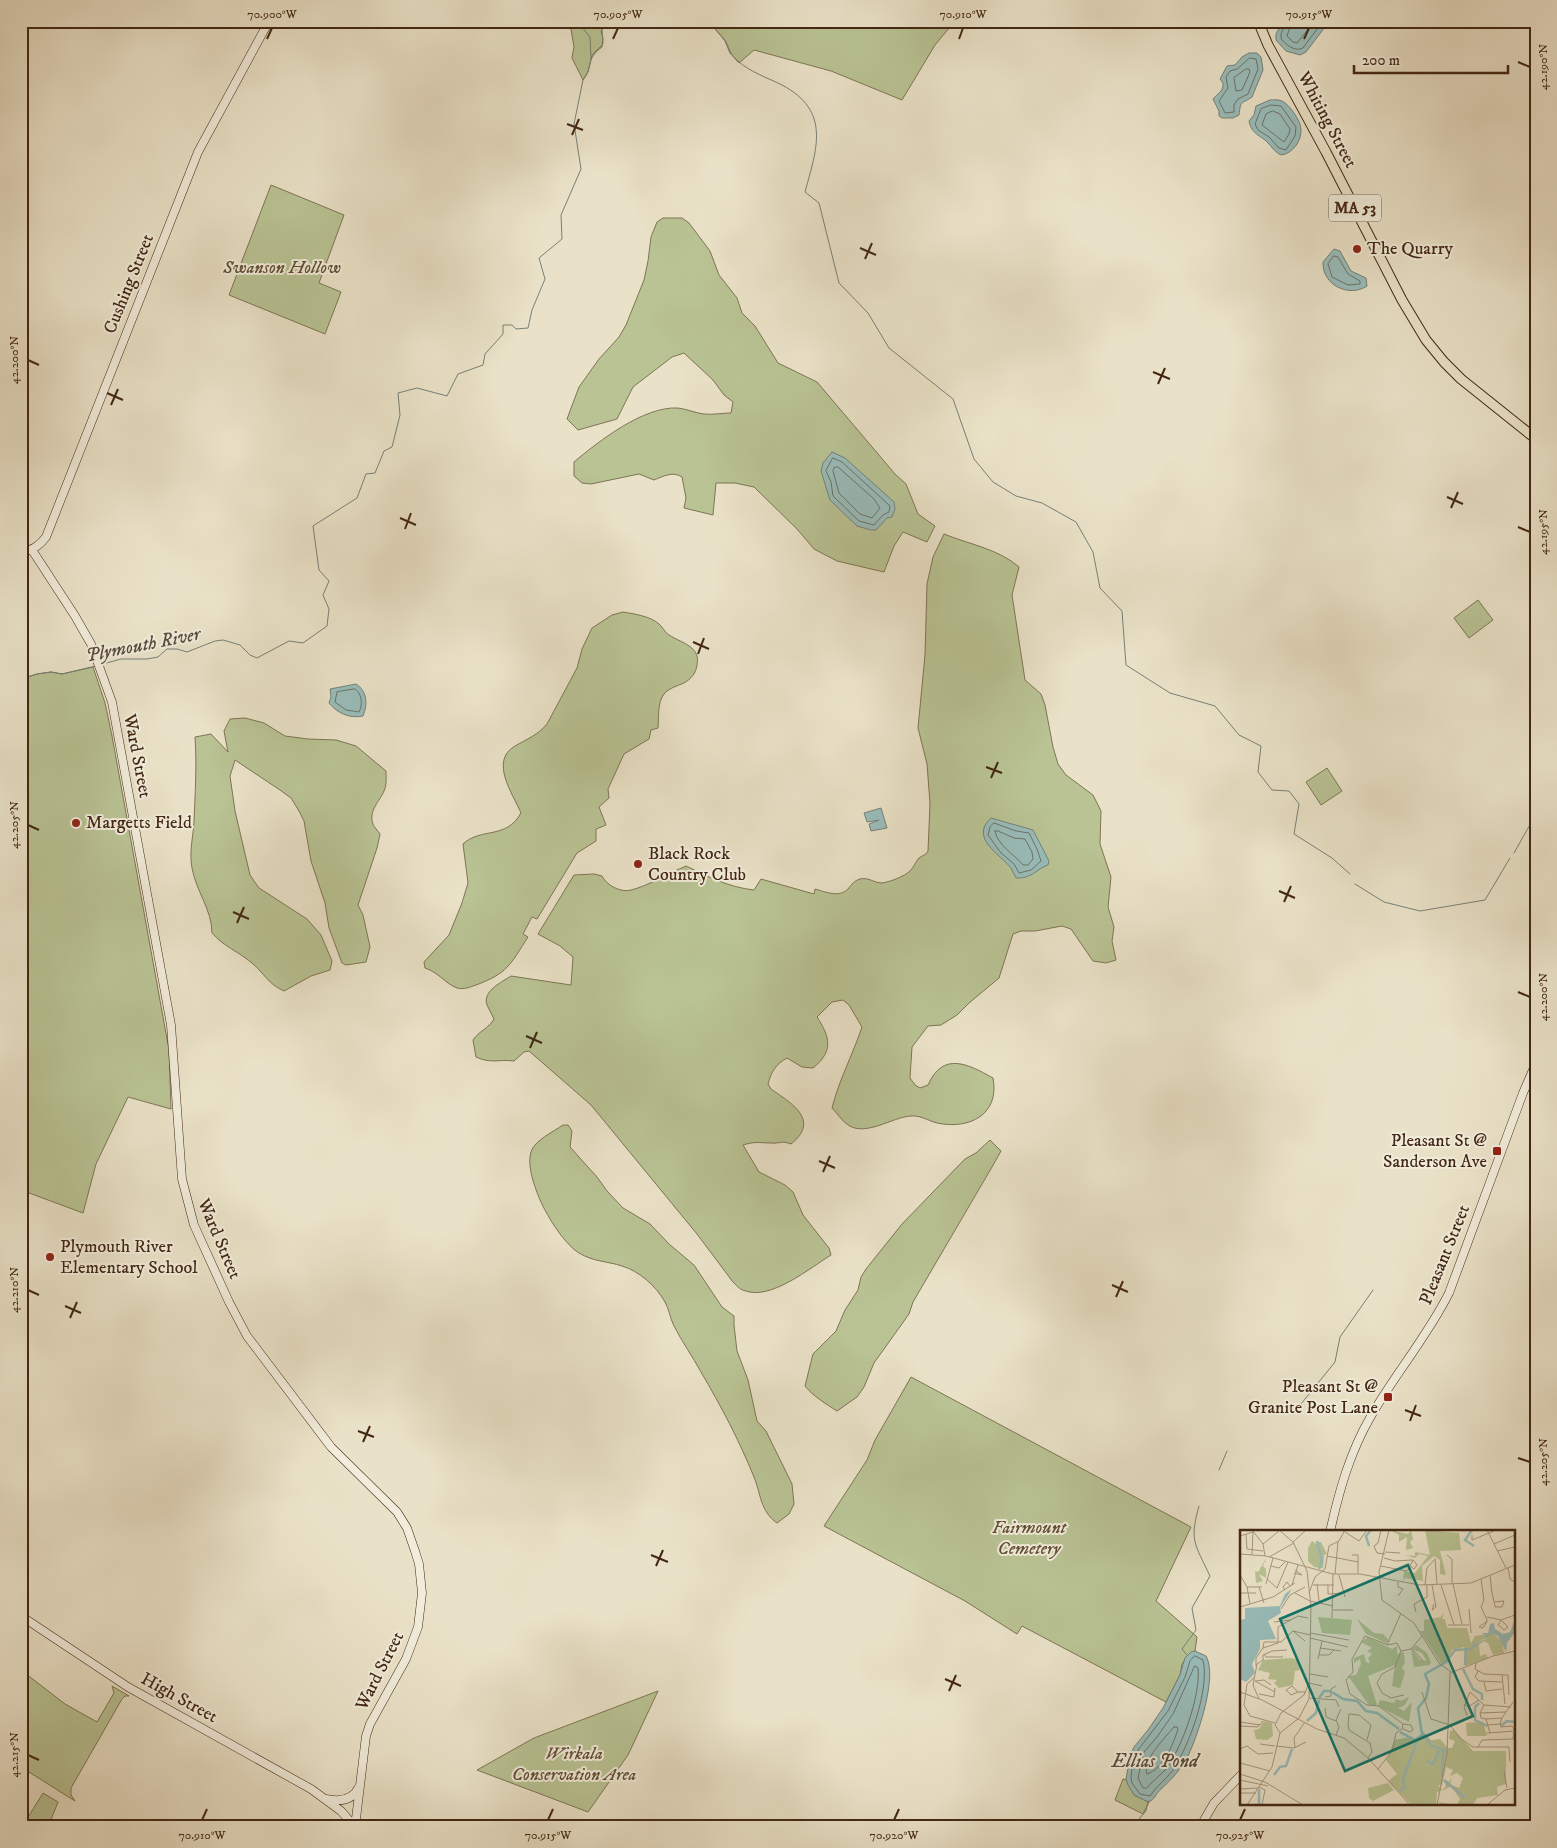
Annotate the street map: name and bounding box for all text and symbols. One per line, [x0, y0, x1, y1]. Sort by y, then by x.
text: 70.900°W [247, 7, 298, 22]
text: 70.905°W [594, 7, 643, 22]
text: 70.910°W [939, 7, 988, 22]
text: 70.915°W [1286, 7, 1333, 22]
scale bar [1354, 42, 1508, 74]
text: 42.190°N [1536, 44, 1551, 90]
text: 200 m [1362, 51, 1400, 70]
street label: Whiting Street [1292, 67, 1362, 172]
road number: MA 53 [1329, 194, 1381, 222]
street label: Cushing Street [99, 231, 159, 337]
place label: The Quarry [1367, 238, 1453, 260]
marker: The Quarry [1351, 243, 1363, 255]
park label: Swanson Hollow [222, 257, 341, 279]
text: 42.200°N [7, 336, 22, 384]
text: 42.195°N [1536, 509, 1551, 555]
water label: Plymouth River [84, 622, 204, 667]
street label: Ward Street [118, 711, 156, 800]
text: 42.205°N [7, 801, 22, 849]
place label: Margetts Field [86, 812, 192, 834]
marker: Margetts Field [70, 817, 82, 829]
place label: Black Rock Country Club [648, 843, 746, 886]
marker: Black Rock Country Club [632, 858, 644, 870]
text: 42.200°N [1536, 973, 1551, 1021]
place label: Pleasant St @ Sanderson Ave [1383, 1130, 1487, 1173]
marker: Pleasant St @ Sanderson Ave [1491, 1145, 1503, 1157]
street label: Ward Street [192, 1195, 246, 1283]
street label: Pleasant Street [1415, 1202, 1475, 1308]
place label: Plymouth River Elementary School [60, 1236, 198, 1279]
marker: Plymouth River Elementary School [44, 1251, 56, 1263]
text: 42.210°N [7, 1267, 22, 1313]
place label: Pleasant St @ Granite Post Lane [1248, 1376, 1378, 1419]
marker: Pleasant St @ Granite Post Lane [1382, 1391, 1394, 1403]
text: 42.205°N [1536, 1438, 1551, 1486]
park label: Fairmount Cemetery [992, 1517, 1068, 1560]
inset map [1240, 1530, 1514, 1806]
street label: Ward Street [350, 1628, 409, 1715]
street label: High Street [137, 1668, 221, 1728]
text: 42.215°N [7, 1732, 22, 1778]
park label: Wirkala Conservation Area [512, 1743, 637, 1786]
water label: Ellias Pond [1111, 1750, 1201, 1773]
text: 70.910°W [178, 1828, 227, 1843]
text: 70.915°W [525, 1828, 572, 1843]
text: 70.920°W [870, 1828, 919, 1843]
text: 70.925°W [1216, 1828, 1265, 1843]

